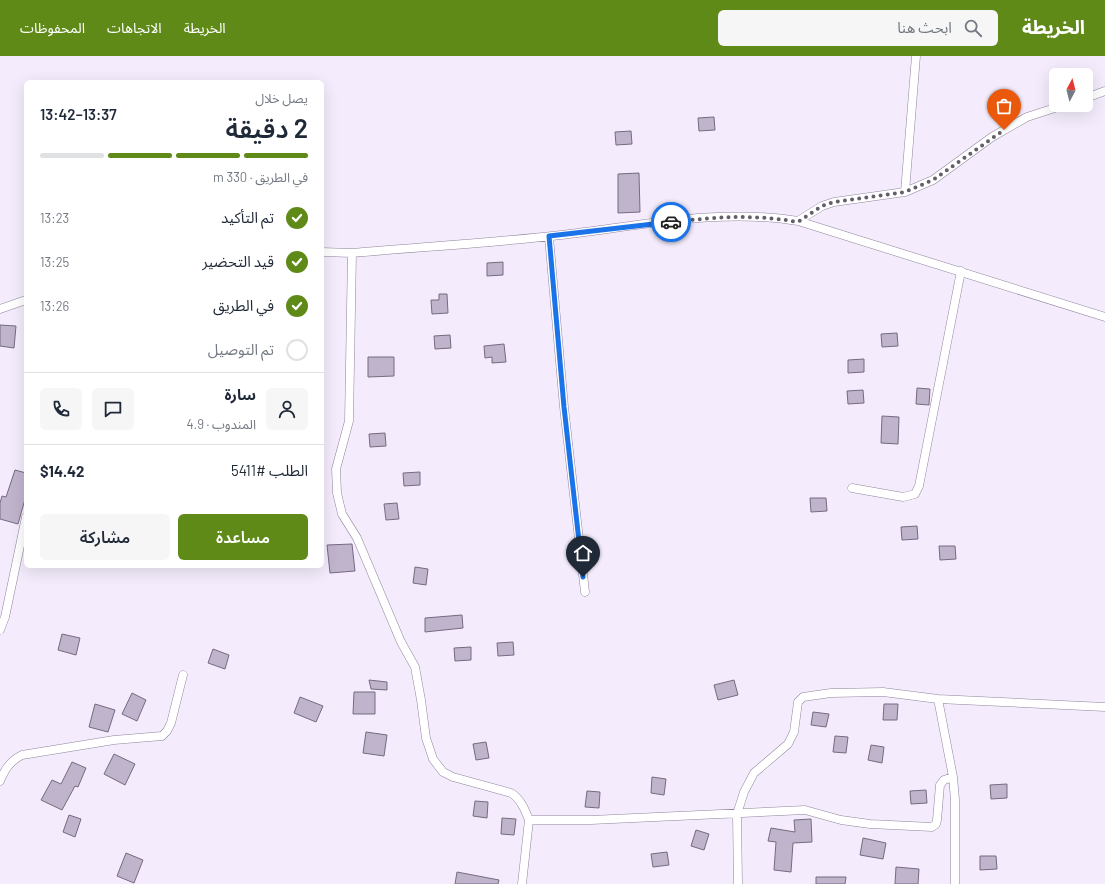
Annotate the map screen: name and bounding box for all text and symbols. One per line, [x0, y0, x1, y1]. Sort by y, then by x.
search box [718, 10, 998, 46]
text: الخريطة [1022, 15, 1085, 38]
icon: search [962, 17, 984, 39]
text: ابحث هنا [897, 18, 952, 36]
text: المحفوظات [20, 19, 85, 36]
text: الاتجاهات [107, 19, 162, 36]
text: الخريطة [184, 19, 226, 36]
north arrow [1049, 68, 1093, 112]
map controls [1049, 68, 1093, 112]
pin [987, 89, 1021, 130]
text: يصل خلال [255, 90, 308, 106]
icon: bag [993, 95, 1015, 117]
text: 13:37–13:42 [40, 105, 117, 123]
text: 2 دقيقة [225, 112, 308, 143]
text: في الطريق · 330 m [213, 169, 308, 185]
courier [651, 202, 691, 242]
icon: check [286, 207, 308, 229]
text: تم التأكيد [221, 208, 274, 226]
text: 13:23 [40, 210, 69, 226]
icon: car [660, 211, 682, 233]
icon: check [286, 251, 308, 273]
text: قيد التحضير [202, 252, 274, 270]
text: 13:25 [40, 254, 69, 270]
icon: check [286, 295, 308, 317]
text: في الطريق [213, 296, 274, 314]
text: 13:26 [40, 298, 69, 314]
text: تم التوصيل [208, 340, 274, 358]
text: سارة [224, 385, 256, 403]
button: phone [40, 388, 82, 430]
button: chat [92, 388, 134, 430]
button: person [266, 388, 308, 430]
text: المندوب · 4.9 [186, 416, 256, 432]
text: الطلب #5411 [231, 461, 308, 479]
text: $14.42 [40, 462, 85, 480]
button: مشاركة [40, 514, 170, 560]
button: مساعدة [178, 514, 308, 560]
pin [566, 536, 600, 577]
icon: home [572, 542, 594, 564]

